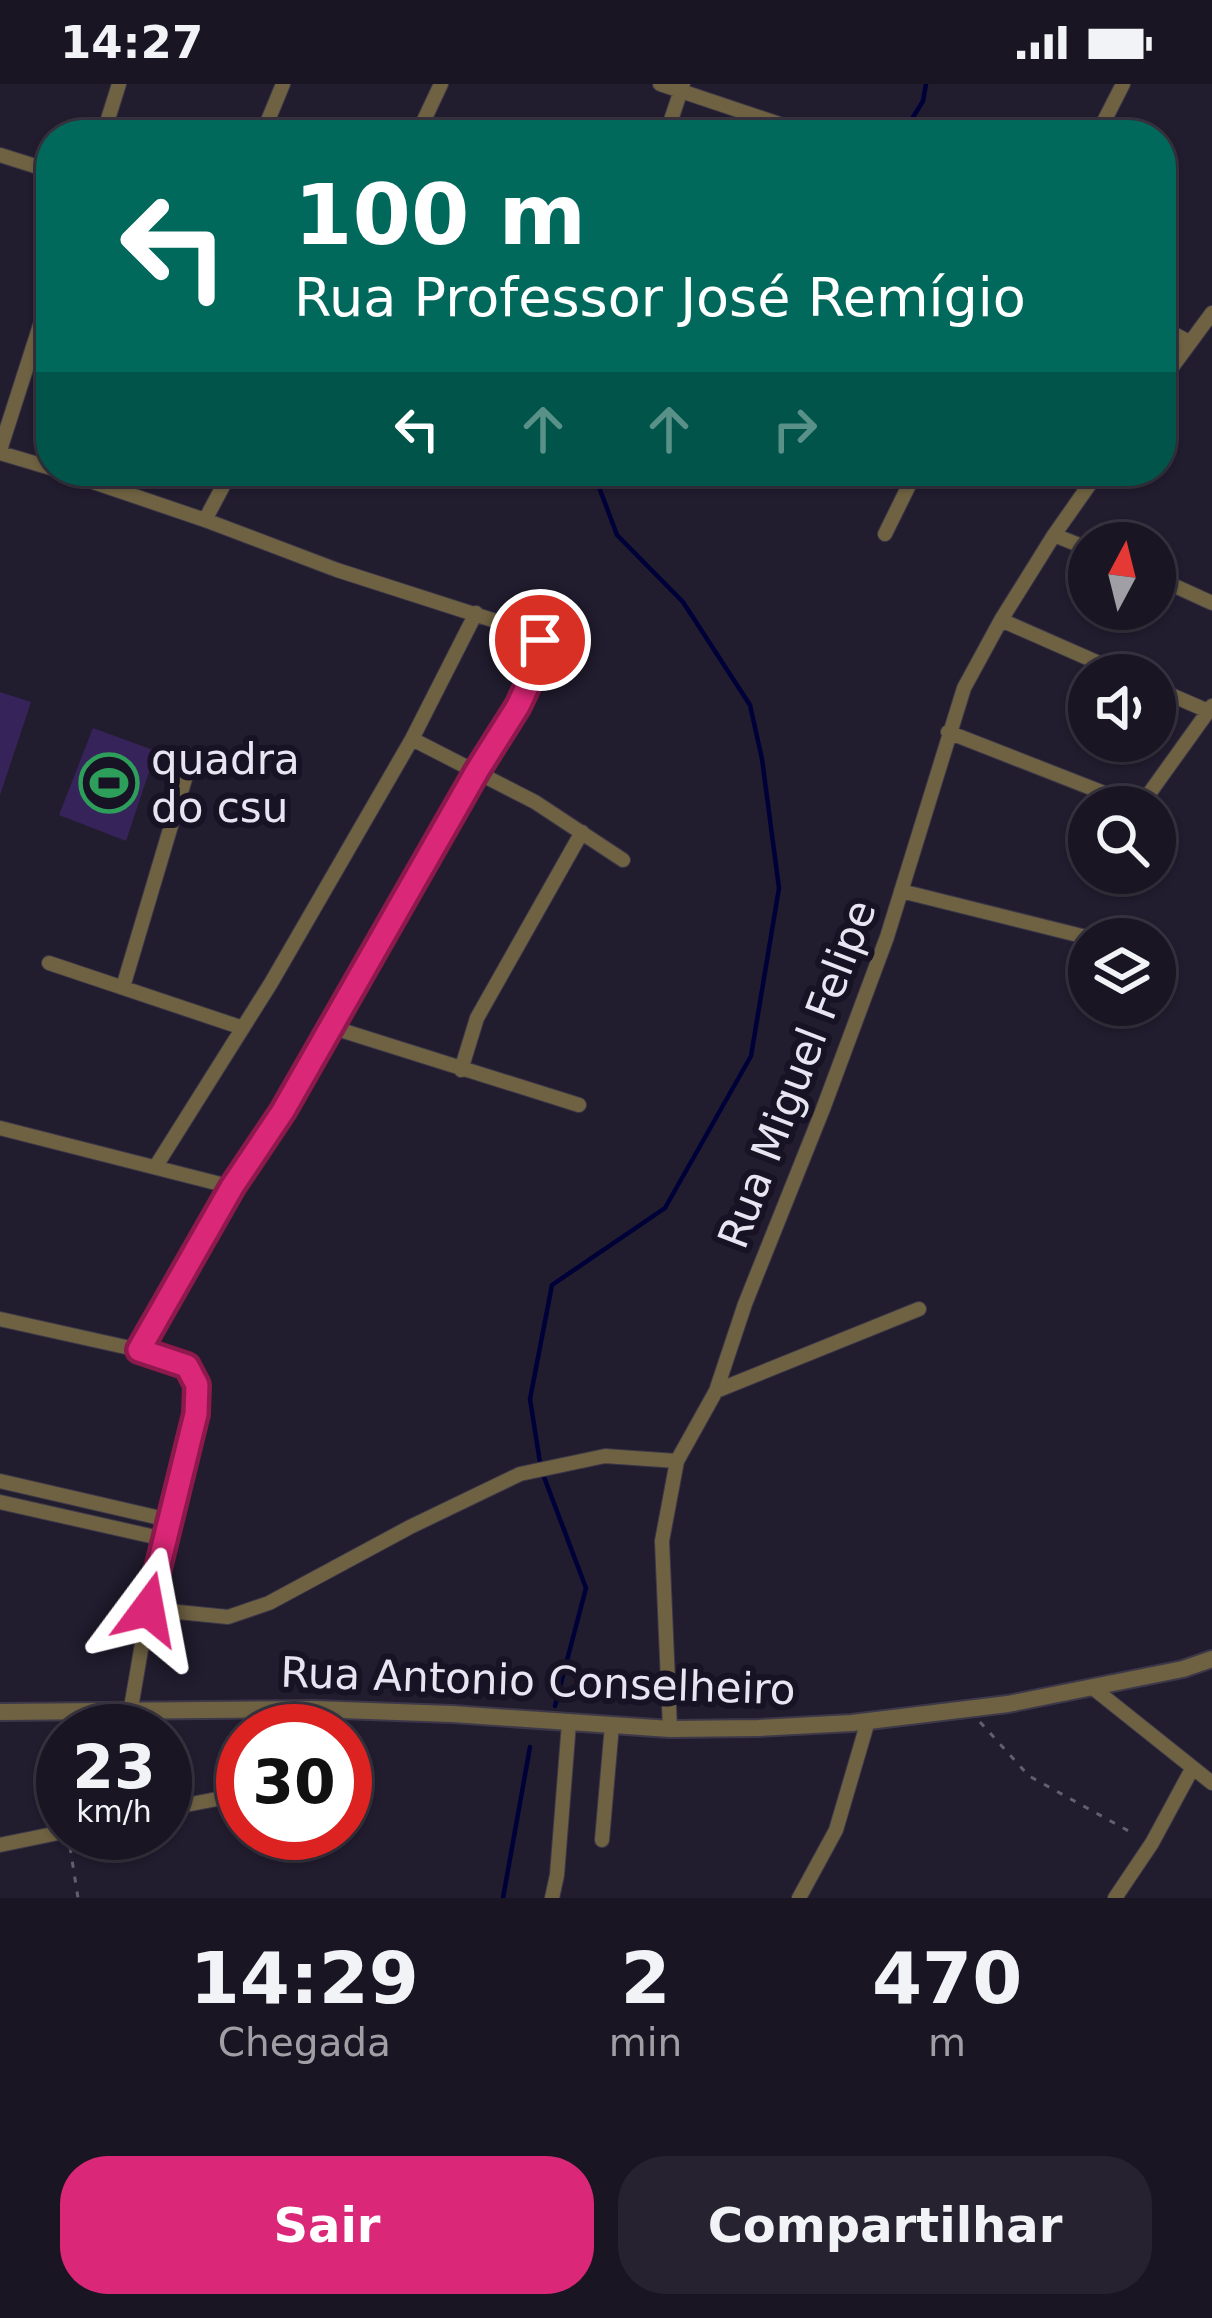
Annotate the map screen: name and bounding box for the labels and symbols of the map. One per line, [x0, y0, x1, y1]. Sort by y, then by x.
north arrow [1068, 522, 1176, 630]
pin [489, 589, 591, 691]
place label: quadra do csu [151, 735, 300, 832]
sports icon: quadra do csu [78, 752, 140, 814]
street label: Rua Miguel Felipe [708, 893, 886, 1255]
position arrow [85, 1546, 211, 1672]
street label: Rua Antonio Conselheiro [280, 1648, 796, 1714]
speed limit sign: 30 [216, 1704, 372, 1860]

